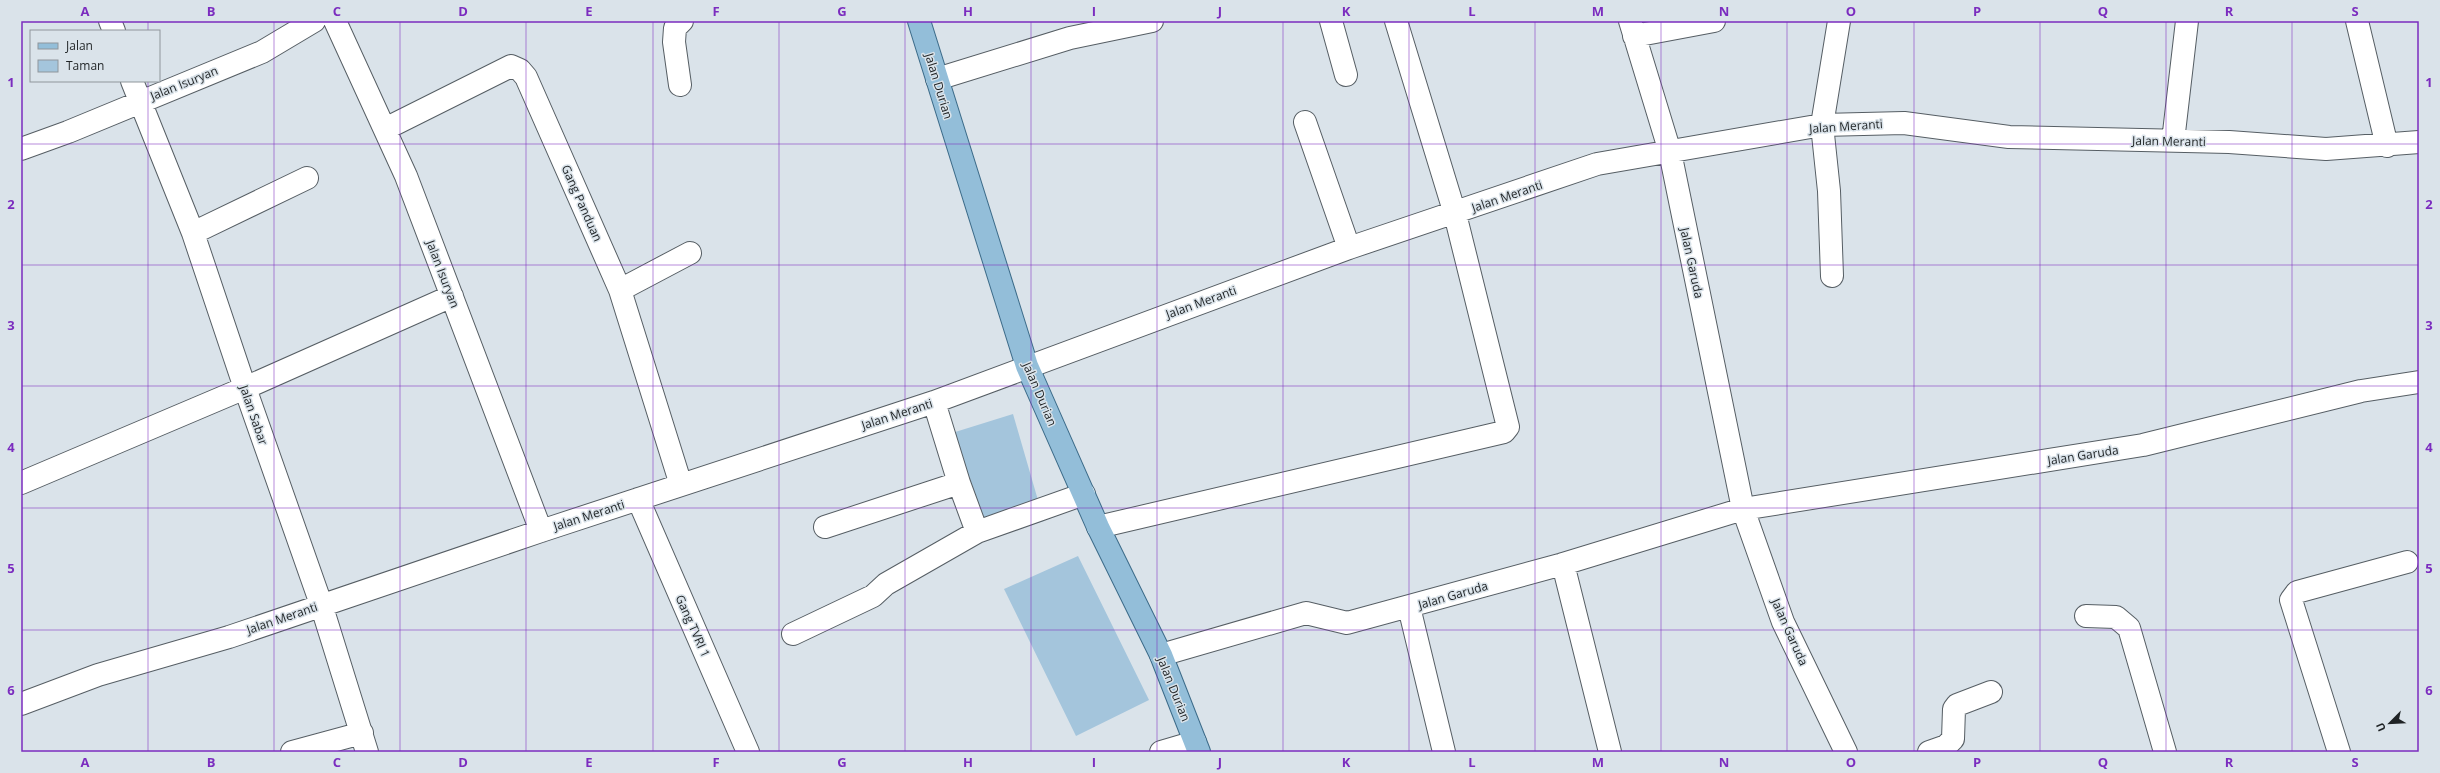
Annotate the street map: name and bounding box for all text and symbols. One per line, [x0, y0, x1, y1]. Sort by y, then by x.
text: A [81, 2, 90, 20]
text: B [207, 2, 216, 20]
text: C [333, 2, 341, 20]
text: D [458, 2, 468, 20]
text: E [585, 2, 593, 20]
text: F [712, 2, 720, 20]
text: G [837, 2, 847, 20]
text: H [963, 2, 973, 20]
text: I [1092, 2, 1096, 20]
text: J [1217, 2, 1222, 20]
text: K [1342, 2, 1351, 20]
text: L [1468, 2, 1476, 20]
text: M [1592, 2, 1604, 20]
text: N [1719, 2, 1729, 20]
text: O [1846, 2, 1856, 20]
text: P [1973, 2, 1981, 20]
text: Q [2098, 2, 2108, 20]
text: R [2225, 2, 2234, 20]
text: S [2351, 2, 2359, 20]
legend [30, 30, 160, 82]
text: Jalan [65, 37, 93, 54]
street label: Jalan Durian [921, 50, 957, 121]
text: Taman [66, 57, 104, 74]
street label: Jalan Isuryan [147, 62, 220, 105]
text: 1 [7, 73, 15, 91]
text: 1 [2425, 73, 2433, 91]
street label: Jalan Meranti [1808, 115, 1883, 137]
street label: Jalan Meranti [2131, 132, 2206, 150]
street label: Gang Panduan [557, 162, 607, 244]
street label: Jalan Meranti [1468, 176, 1545, 216]
text: 2 [7, 195, 15, 213]
text: 2 [2425, 195, 2433, 213]
street label: Jalan Garuda [1676, 225, 1708, 300]
street label: Jalan Isuryan [422, 237, 464, 310]
street label: Jalan Meranti [1162, 281, 1239, 323]
text: 3 [7, 316, 15, 334]
text: 3 [2425, 316, 2433, 334]
street label: Jalan Durian [1018, 358, 1061, 429]
street label: Jalan Sabar [236, 382, 272, 447]
street label: Jalan Meranti [858, 395, 935, 434]
text: 4 [7, 438, 15, 456]
text: 4 [2425, 438, 2433, 456]
street label: Jalan Garuda [2045, 441, 2120, 469]
street label: Jalan Meranti [550, 496, 627, 535]
text: 5 [7, 559, 15, 577]
text: 5 [2425, 559, 2433, 577]
street label: Jalan Garuda [1415, 577, 1490, 613]
street label: Gang TVRI 1 [672, 592, 714, 660]
street label: Jalan Garuda [1767, 595, 1812, 668]
street label: Jalan Meranti [243, 598, 320, 638]
street label: Jalan Durian [1153, 653, 1195, 724]
text: 6 [7, 681, 15, 699]
text: 6 [2425, 681, 2433, 699]
north arrow [2370, 703, 2410, 743]
text: U [2372, 720, 2389, 734]
text: A [81, 753, 90, 771]
text: B [207, 753, 216, 771]
text: C [333, 753, 341, 771]
text: D [458, 753, 468, 771]
text: E [585, 753, 593, 771]
text: F [712, 753, 720, 771]
text: G [837, 753, 847, 771]
text: H [963, 753, 973, 771]
text: I [1092, 753, 1096, 771]
text: J [1217, 753, 1222, 771]
text: K [1342, 753, 1351, 771]
text: L [1468, 753, 1476, 771]
text: M [1592, 753, 1604, 771]
text: N [1719, 753, 1729, 771]
text: O [1846, 753, 1856, 771]
text: P [1973, 753, 1981, 771]
text: Q [2098, 753, 2108, 771]
text: R [2225, 753, 2234, 771]
text: S [2351, 753, 2359, 771]

